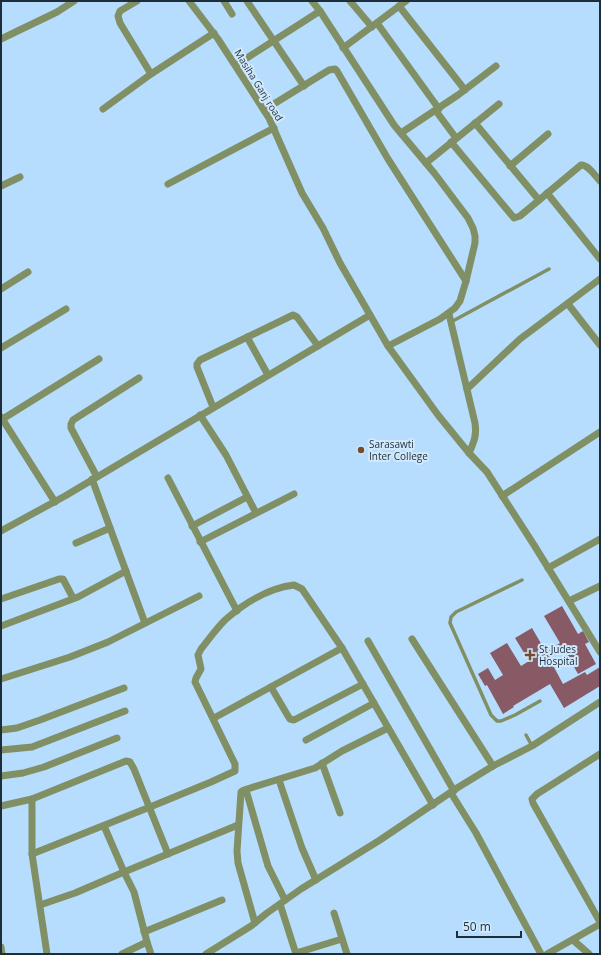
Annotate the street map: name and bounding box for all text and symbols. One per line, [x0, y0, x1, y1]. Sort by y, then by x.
street label: Masiha Ganj road [231, 47, 287, 123]
place label: Sarasawti Inter College [369, 437, 428, 463]
marker: Sarasawti Inter College [356, 445, 366, 455]
place label: St Judes Hospital [539, 642, 577, 668]
marker: St Judes Hospital [524, 649, 536, 661]
scale bar [457, 913, 521, 939]
text: 50 m [463, 918, 491, 935]

